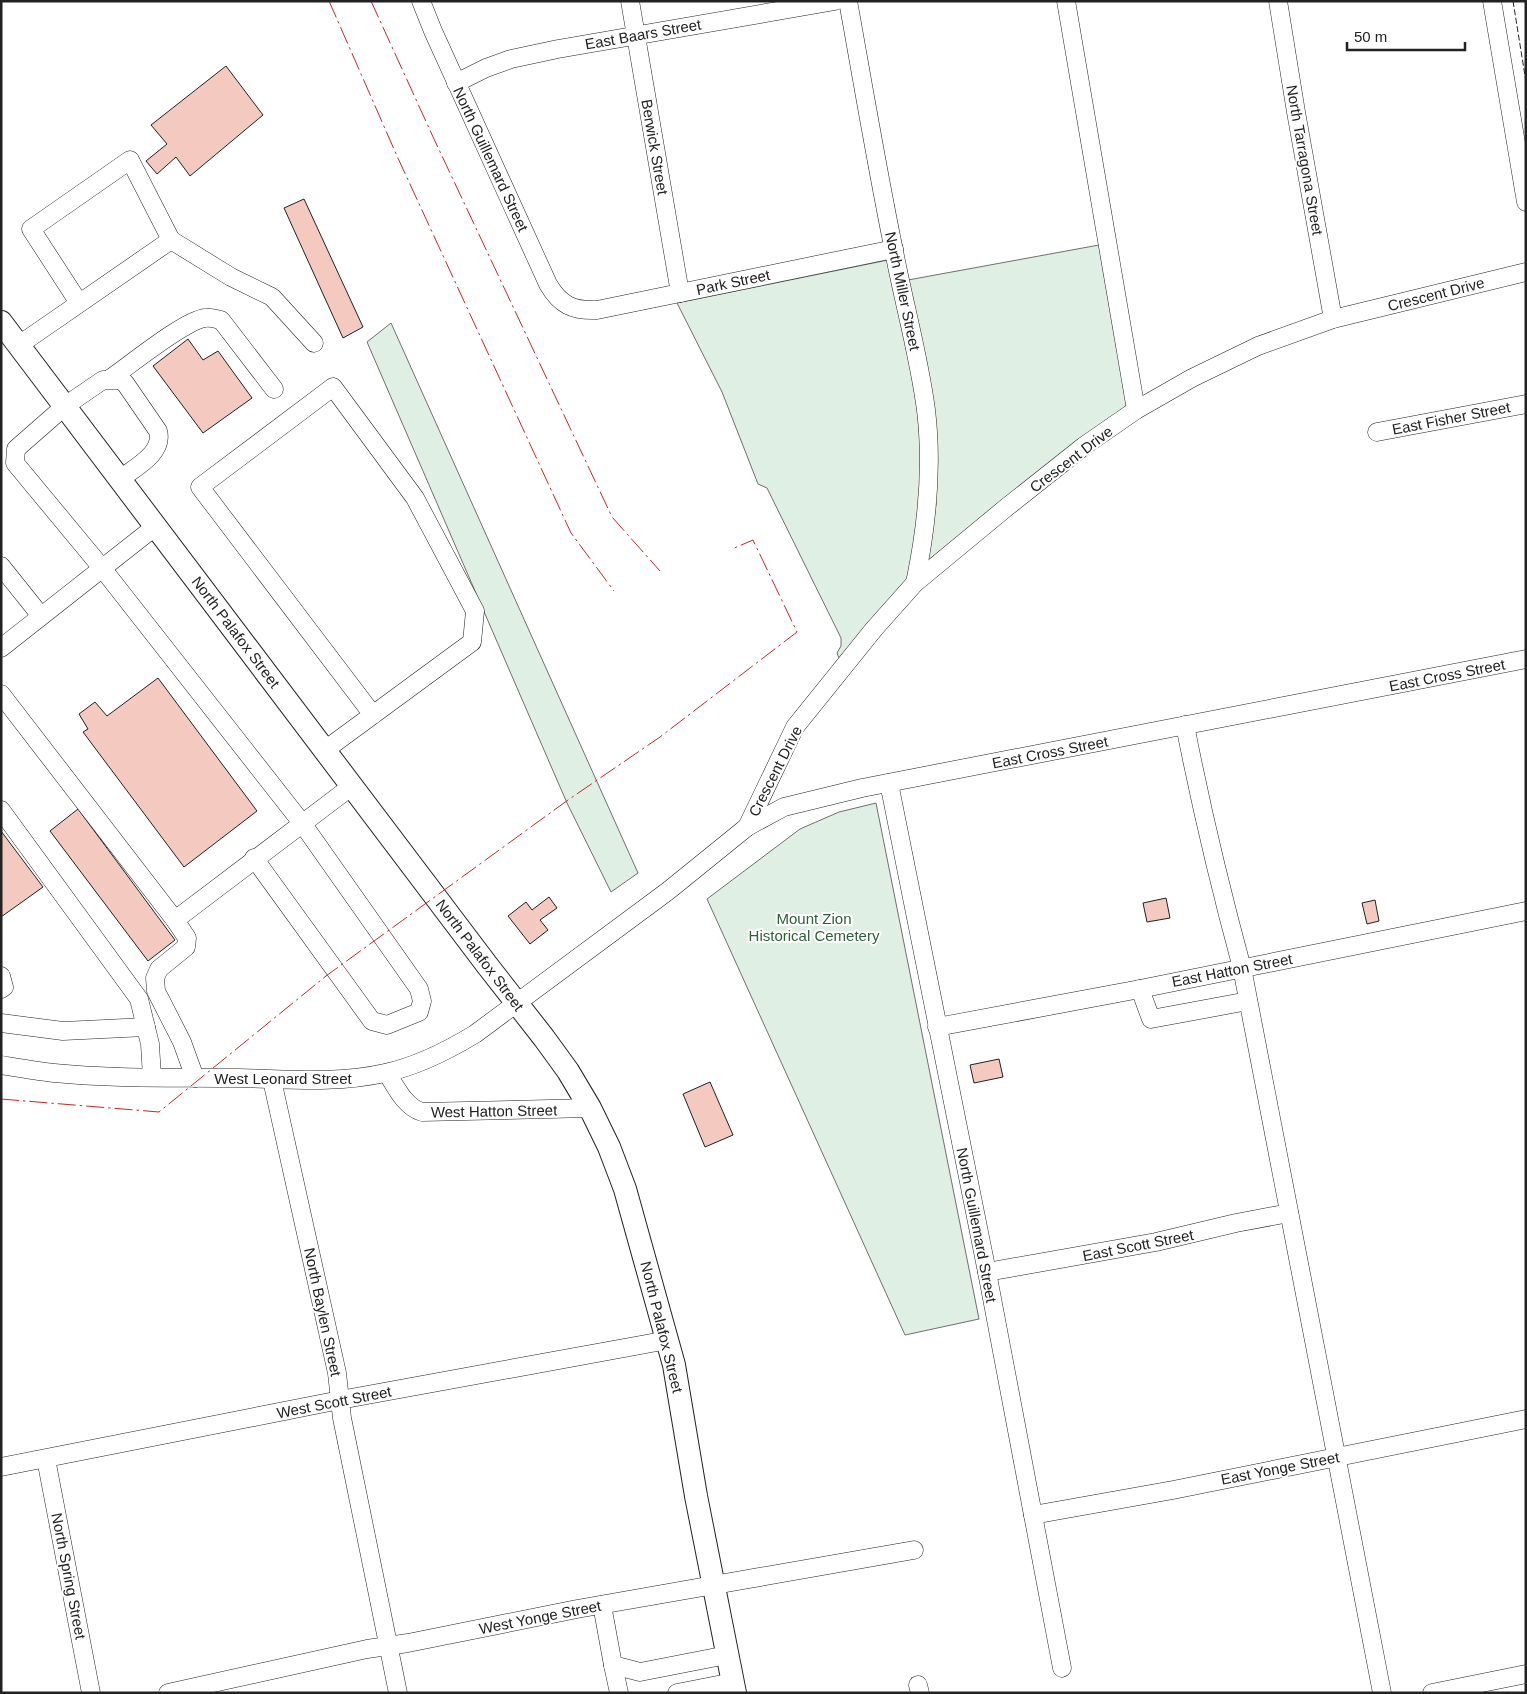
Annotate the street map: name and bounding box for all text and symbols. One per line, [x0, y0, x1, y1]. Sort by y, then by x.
street label: East Baars Street [584, 15, 703, 53]
scale bar [1347, 20, 1464, 52]
text: 50 m [1354, 28, 1387, 45]
street label: North Guillemard Street [450, 84, 532, 235]
street label: North Tarragona Street [1283, 84, 1327, 237]
street label: Berwick Street [638, 98, 672, 197]
street label: North Miller Street [882, 230, 924, 353]
street label: Park Street [695, 266, 772, 298]
street label: Crescent Drive [1386, 274, 1486, 314]
street label: East Fisher Street [1390, 398, 1512, 438]
street label: Crescent Drive [1026, 422, 1116, 496]
street label: North Palafox Street [189, 573, 284, 692]
street label: East Cross Street [1388, 655, 1507, 695]
street label: Crescent Drive [745, 723, 805, 819]
street label: East Cross Street [991, 732, 1110, 772]
street label: North Palafox Street [433, 896, 528, 1015]
park label: Mount Zion Historical Cemetery [749, 910, 880, 944]
street label: East Hatton Street [1170, 950, 1295, 990]
street label: West Leonard Street [214, 1070, 352, 1087]
street label: West Hatton Street [431, 1101, 558, 1121]
street label: North Guillemard Street [954, 1146, 1001, 1305]
street label: East Scott Street [1081, 1226, 1196, 1264]
street label: North Baylen Street [301, 1246, 345, 1379]
street label: North Palafox Street [637, 1259, 687, 1395]
street label: West Scott Street [275, 1382, 394, 1421]
street label: East Yonge Street [1219, 1448, 1341, 1488]
street label: North Spring Street [48, 1511, 90, 1641]
street label: West Yonge Street [478, 1597, 603, 1637]

